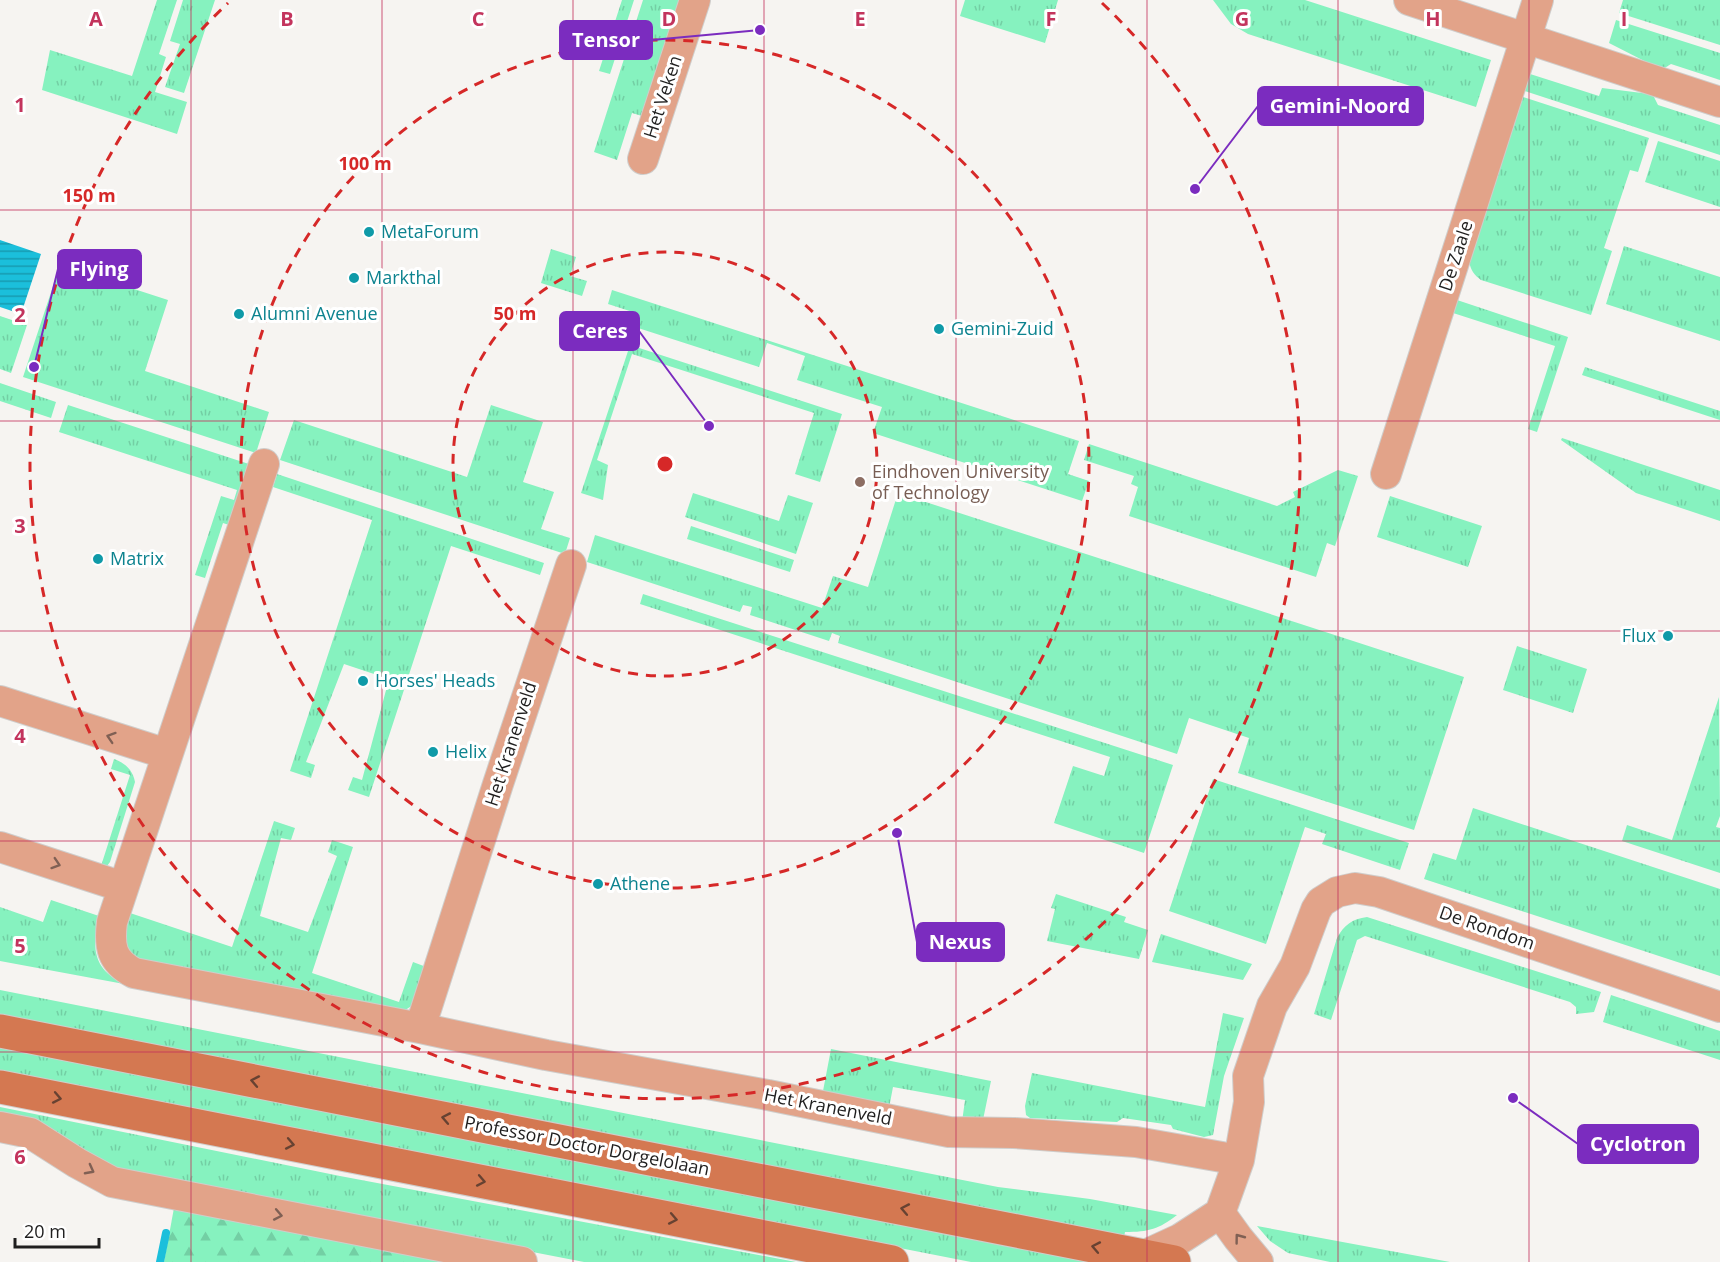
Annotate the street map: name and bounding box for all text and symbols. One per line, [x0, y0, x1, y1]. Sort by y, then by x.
text: A [89, 5, 103, 32]
text: B [280, 5, 294, 32]
text: C [472, 5, 485, 32]
text: D [662, 5, 676, 32]
text: E [854, 5, 866, 32]
text: F [1046, 5, 1056, 32]
text: G [1235, 5, 1249, 32]
text: H [1425, 5, 1441, 32]
text: I [1621, 5, 1627, 32]
callout: Tensor [560, 21, 652, 59]
text: Tensor [572, 26, 640, 53]
street label: Het Veken [637, 52, 687, 141]
callout: Gemini-Noord [1258, 87, 1423, 125]
text: 1 [14, 91, 26, 118]
text: Gemini-Noord [1270, 92, 1410, 119]
text: 100 m [338, 151, 392, 175]
text: 150 m [62, 183, 116, 207]
street label: De Zaale [1432, 217, 1478, 294]
place label: MetaForum [381, 219, 479, 243]
marker: MetaForum [362, 225, 376, 239]
callout: Flying [58, 250, 141, 288]
text: Flying [69, 255, 129, 282]
place label: Markthal [366, 265, 441, 289]
marker: Markthal [347, 271, 361, 285]
text: 2 [14, 301, 26, 328]
place label: Alumni Avenue [251, 301, 378, 325]
text: 50 m [494, 301, 536, 325]
marker: Alumni Avenue [232, 307, 246, 321]
callout: Ceres [560, 312, 639, 350]
place label: Gemini-Zuid [951, 316, 1054, 340]
text: Ceres [572, 317, 628, 344]
marker: Gemini-Zuid [932, 322, 946, 336]
centre of rings [655, 454, 675, 474]
place label: Eindhoven University of Technology [872, 459, 1050, 504]
marker: Eindhoven University of Technology [853, 475, 867, 489]
text: 3 [14, 512, 26, 539]
place label: Matrix [110, 546, 165, 570]
marker: Matrix [91, 552, 105, 566]
place label: Flux [1622, 623, 1657, 647]
marker: Flux [1661, 629, 1675, 643]
place label: Horses' Heads [375, 668, 495, 692]
marker: Horses' Heads [356, 674, 370, 688]
street label: Het Kranenveld [479, 678, 542, 809]
text: 4 [14, 722, 26, 749]
one-way arrow [106, 731, 117, 744]
place label: Helix [445, 739, 487, 763]
marker: Helix [426, 745, 440, 759]
one-way arrow [50, 857, 61, 870]
place label: Athene [610, 871, 670, 895]
marker: Athene [591, 877, 605, 891]
street label: De Rondom [1436, 900, 1538, 955]
callout: Nexus [917, 923, 1004, 961]
text: Nexus [929, 928, 991, 955]
text: 5 [14, 932, 26, 959]
one-way arrow [250, 1075, 260, 1088]
street label: Het Kranenveld [762, 1082, 894, 1130]
one-way arrow [52, 1091, 62, 1104]
street label: Professor Doctor Dorgelolaan [463, 1109, 712, 1181]
one-way arrow [441, 1112, 451, 1125]
callout: Cyclotron [1578, 1125, 1698, 1163]
text: Cyclotron [1590, 1130, 1686, 1157]
one-way arrow [285, 1137, 295, 1150]
text: 6 [14, 1143, 26, 1170]
one-way arrow [83, 1163, 94, 1174]
one-way arrow [476, 1174, 486, 1187]
one-way arrow [900, 1203, 910, 1216]
one-way arrow [273, 1208, 283, 1221]
scale bar [15, 1211, 99, 1249]
one-way arrow [667, 1212, 677, 1225]
text: 20 m [24, 1219, 66, 1243]
one-way arrow [1235, 1234, 1246, 1245]
one-way arrow [1092, 1241, 1102, 1254]

